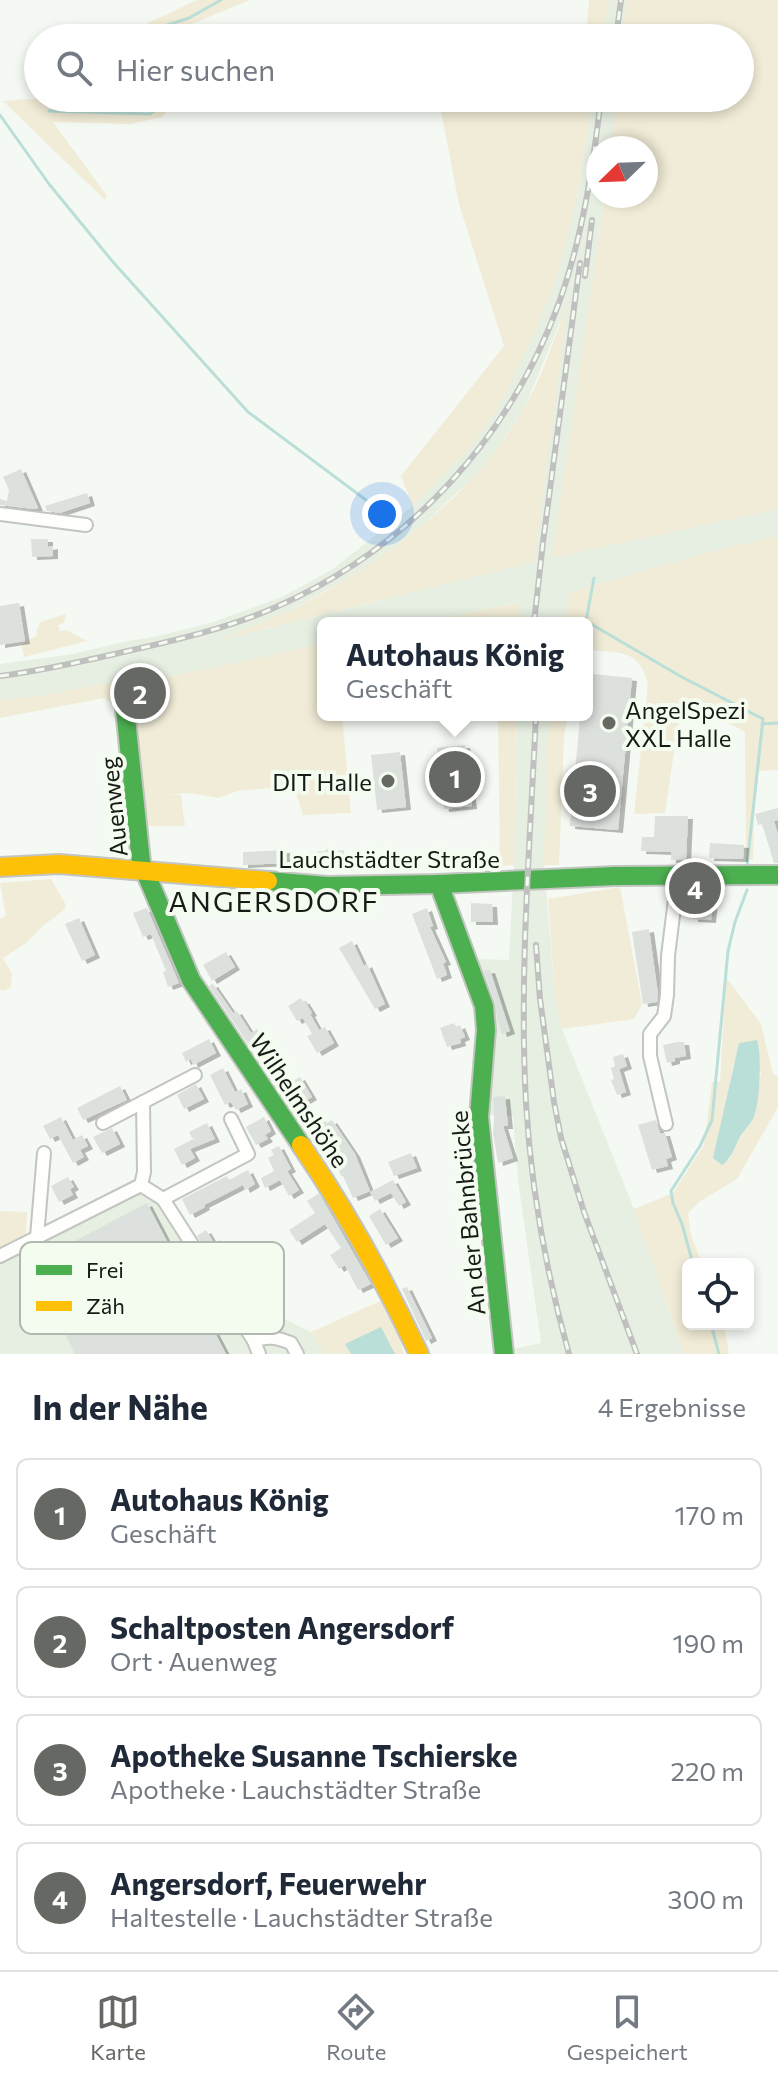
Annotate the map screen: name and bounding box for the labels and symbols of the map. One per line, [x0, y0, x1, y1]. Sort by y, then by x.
north arrow [586, 136, 658, 208]
your location [362, 494, 402, 534]
pin: 2 [114, 663, 166, 723]
place label: AngelSpezi XXL Halle [625, 695, 746, 752]
marker: AngelSpezi XXL Halle [600, 714, 618, 732]
pin: 1 [429, 747, 481, 807]
street label: Auenweg [93, 756, 133, 858]
pin: 3 [564, 761, 616, 821]
place label: DIT Halle [272, 767, 372, 796]
marker: DIT Halle [379, 772, 397, 790]
street label: Lauchstädter Straße [278, 844, 500, 873]
pin: 4 [669, 858, 721, 918]
district label: ANGERSDORF [168, 884, 380, 918]
street label: Wilhelmshöhe [244, 1027, 356, 1173]
street label: An der Bahnbrücke [444, 1109, 490, 1317]
legend [20, 1242, 284, 1334]
text: Frei [86, 1256, 124, 1283]
text: Zäh [86, 1292, 125, 1319]

